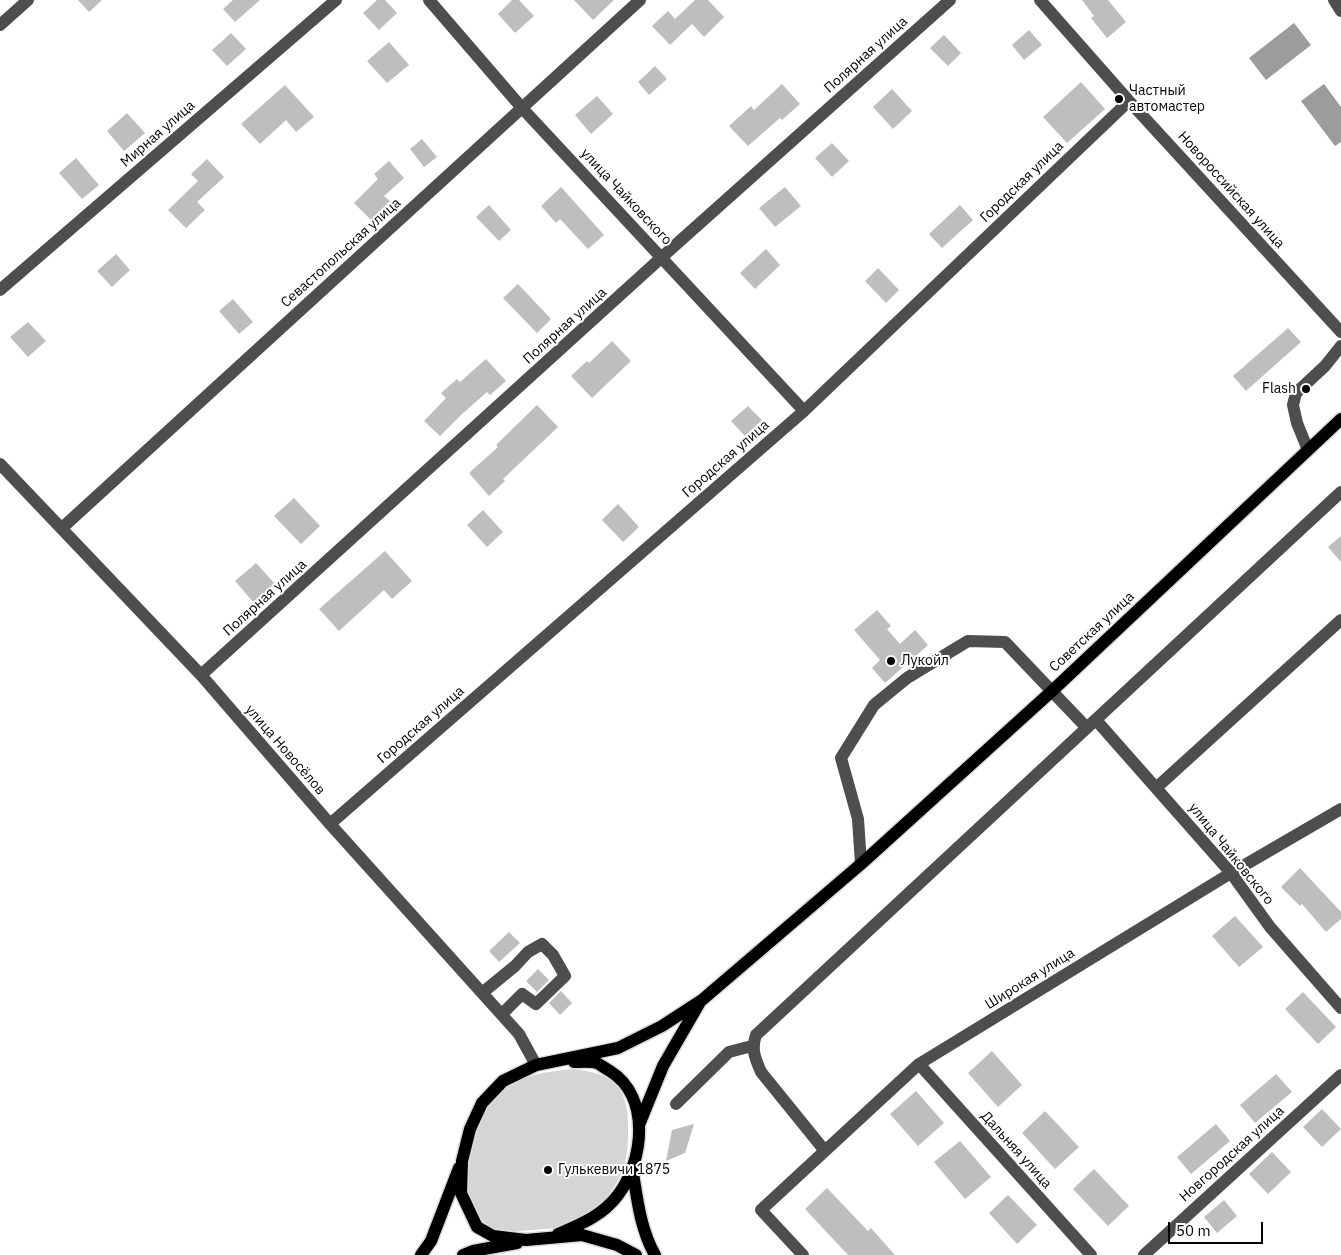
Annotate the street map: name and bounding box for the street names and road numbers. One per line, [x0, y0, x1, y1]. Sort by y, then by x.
street label: Полярная улица [821, 13, 911, 97]
street label: Мирная улица [117, 97, 199, 171]
street label: Новороссийская улица [1174, 128, 1288, 252]
street label: Городская улица [977, 138, 1067, 226]
street label: улица Чайковского [577, 145, 675, 249]
street label: Севастопольская улица [278, 195, 404, 311]
street label: Полярная улица [520, 284, 610, 368]
street label: Городская улица [679, 417, 773, 501]
street label: Полярная улица [220, 556, 310, 640]
street label: Советская улица [1046, 588, 1138, 676]
street label: Городская улица [374, 683, 468, 767]
street label: улица Новосёлов [241, 702, 329, 798]
street label: улица Чайковского [1185, 800, 1277, 908]
street label: Широкая улица [982, 945, 1078, 1013]
street label: Новгородская улица [1176, 1103, 1288, 1205]
street label: Дальняя улица [977, 1108, 1055, 1192]

